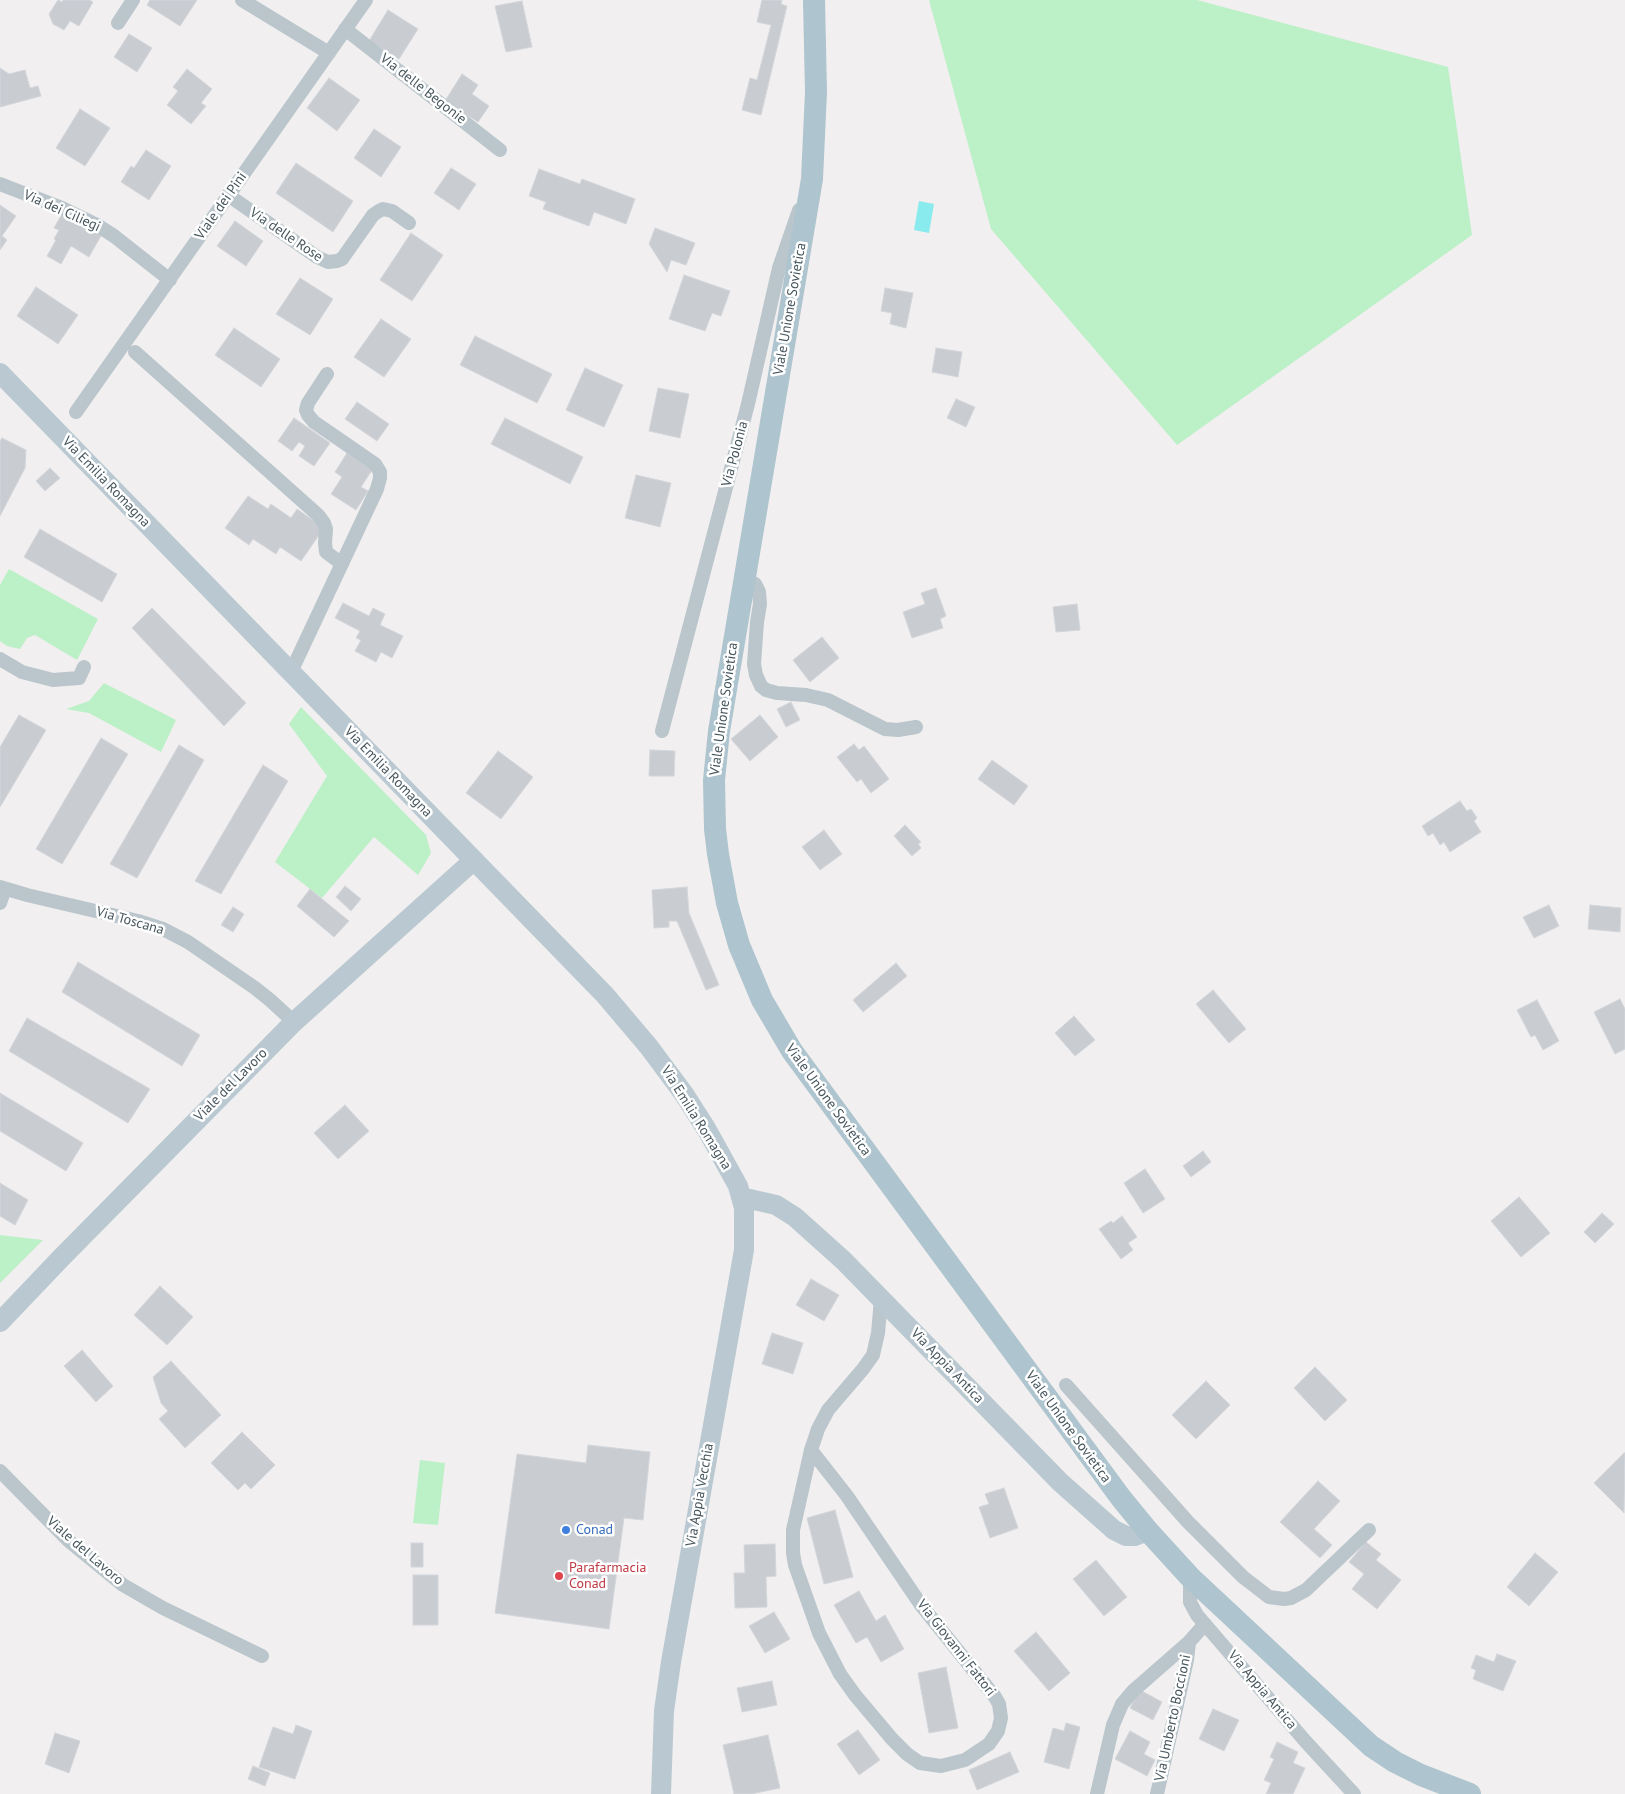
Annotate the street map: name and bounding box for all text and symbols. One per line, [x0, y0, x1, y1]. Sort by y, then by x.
street label: Via delle Begonie [377, 50, 469, 128]
street label: Viale dei Pini [192, 169, 250, 243]
street label: Via dei Ciliegi [21, 187, 103, 235]
street label: Via delle Rose [246, 204, 326, 266]
street label: Viale Unione Sovietica [770, 241, 810, 377]
street label: Via Polonia [718, 419, 752, 489]
street label: Via Emilia Romagna [59, 433, 153, 531]
street label: Viale Unione Sovietica [706, 641, 742, 777]
street label: Via Emilia Romagna [341, 723, 435, 821]
street label: Via Toscana [94, 903, 166, 939]
street label: Viale Unione Sovietica [782, 1041, 874, 1159]
street label: Viale del Lavoro [191, 1045, 271, 1125]
street label: Via Emilia Romagna [657, 1063, 735, 1173]
street label: Via Appia Antica [907, 1325, 987, 1407]
street label: Viale Unione Sovietica [1022, 1368, 1114, 1486]
street label: Via Appia Vecchia [683, 1442, 717, 1548]
street label: Viale del Lavoro [43, 1513, 127, 1589]
place label: Conad [576, 1522, 613, 1538]
marker: Conad [560, 1524, 572, 1536]
place label: Parafarmacia Conad [569, 1560, 646, 1592]
marker: Parafarmacia Conad [553, 1570, 565, 1582]
street label: Via Giovanni Fattori [913, 1596, 999, 1700]
street label: Via Appia Antica [1224, 1647, 1300, 1733]
street label: Via Umberto Boccioni [1151, 1653, 1195, 1783]

